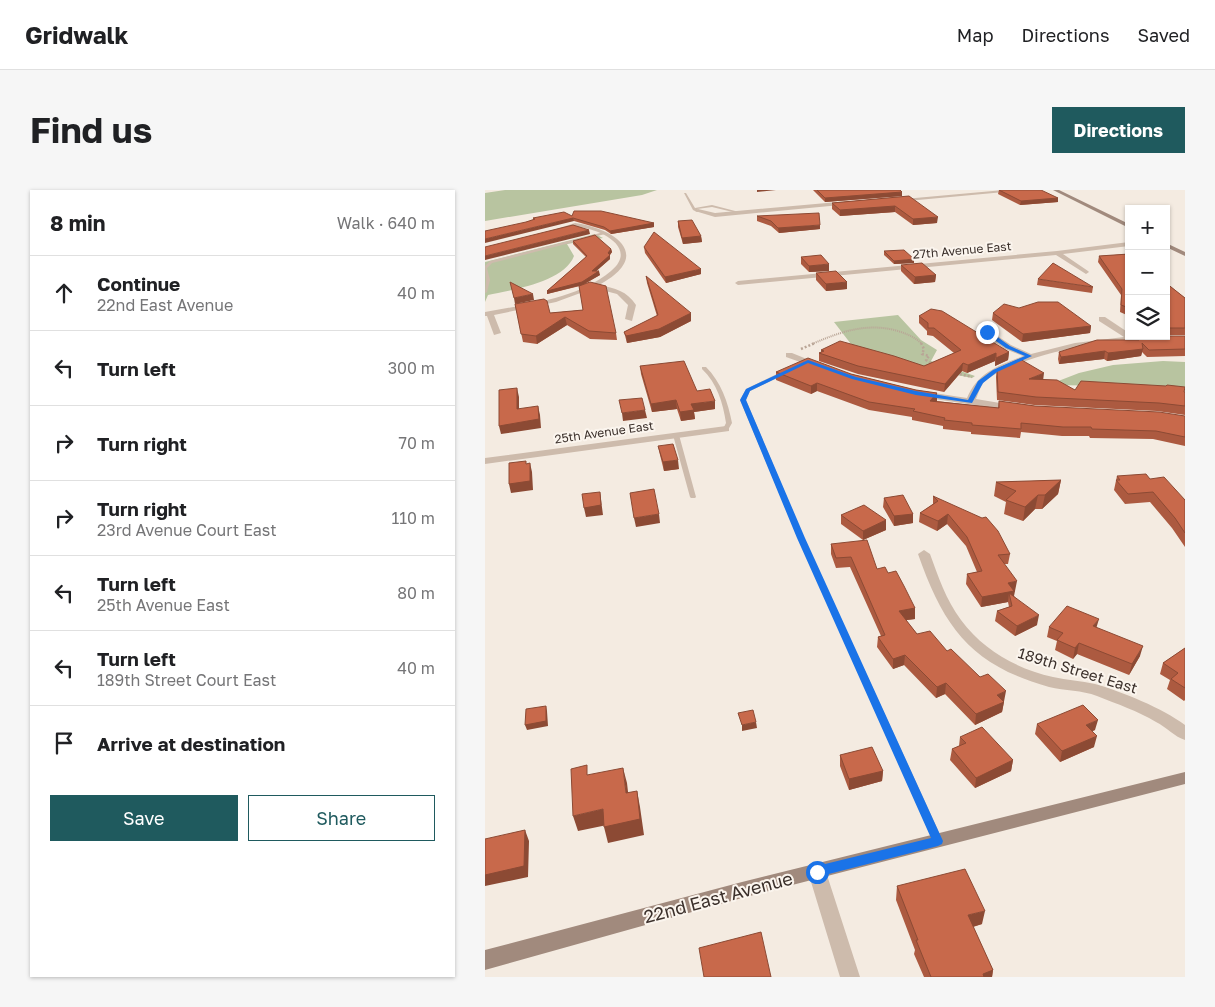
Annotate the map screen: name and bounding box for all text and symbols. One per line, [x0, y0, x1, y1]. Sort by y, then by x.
text: Gridwalk [25, 20, 129, 49]
text: Map [957, 24, 993, 46]
text: Directions [1021, 24, 1109, 46]
text: Saved [1137, 24, 1190, 46]
button: Directions [1052, 107, 1185, 153]
text: Find us [30, 109, 152, 151]
map controls [1125, 205, 1170, 340]
button: + [1125, 205, 1170, 250]
text: 8 min [50, 210, 106, 236]
text: Walk · 640 m [337, 213, 435, 233]
street label: 27th Avenue East [912, 238, 1012, 262]
button: − [1125, 250, 1170, 295]
text: Continue [97, 272, 180, 295]
icon: ahead [50, 279, 78, 307]
text: 40 m [397, 283, 435, 303]
text: 22nd East Avenue [97, 295, 233, 315]
button: layers [1125, 295, 1170, 340]
route end [976, 321, 999, 344]
icon: left [50, 354, 78, 382]
text: Turn left [97, 357, 176, 380]
text: 300 m [388, 358, 435, 378]
street label: 25th Avenue East [554, 418, 655, 446]
icon: right [50, 429, 78, 457]
text: Turn right [97, 432, 187, 455]
text: 70 m [398, 433, 435, 453]
text: Turn right [97, 497, 187, 520]
icon: right [50, 504, 78, 532]
text: 110 m [391, 508, 435, 528]
text: 23rd Avenue Court East [97, 520, 277, 540]
text: Turn left [97, 572, 176, 595]
icon: left [50, 579, 78, 607]
text: 80 m [397, 583, 435, 603]
text: 25th Avenue East [97, 595, 230, 615]
street label: 189th Street East [1016, 643, 1140, 697]
text: Turn left [97, 647, 176, 670]
icon: left [50, 654, 78, 682]
text: 40 m [397, 658, 435, 678]
text: 189th Street Court East [97, 670, 276, 690]
icon: arrive [50, 729, 78, 757]
text: Arrive at destination [97, 732, 285, 755]
button: Save [50, 795, 238, 841]
button: Share [248, 795, 435, 841]
route start [806, 861, 829, 884]
street label: 22nd East Avenue [641, 867, 795, 927]

